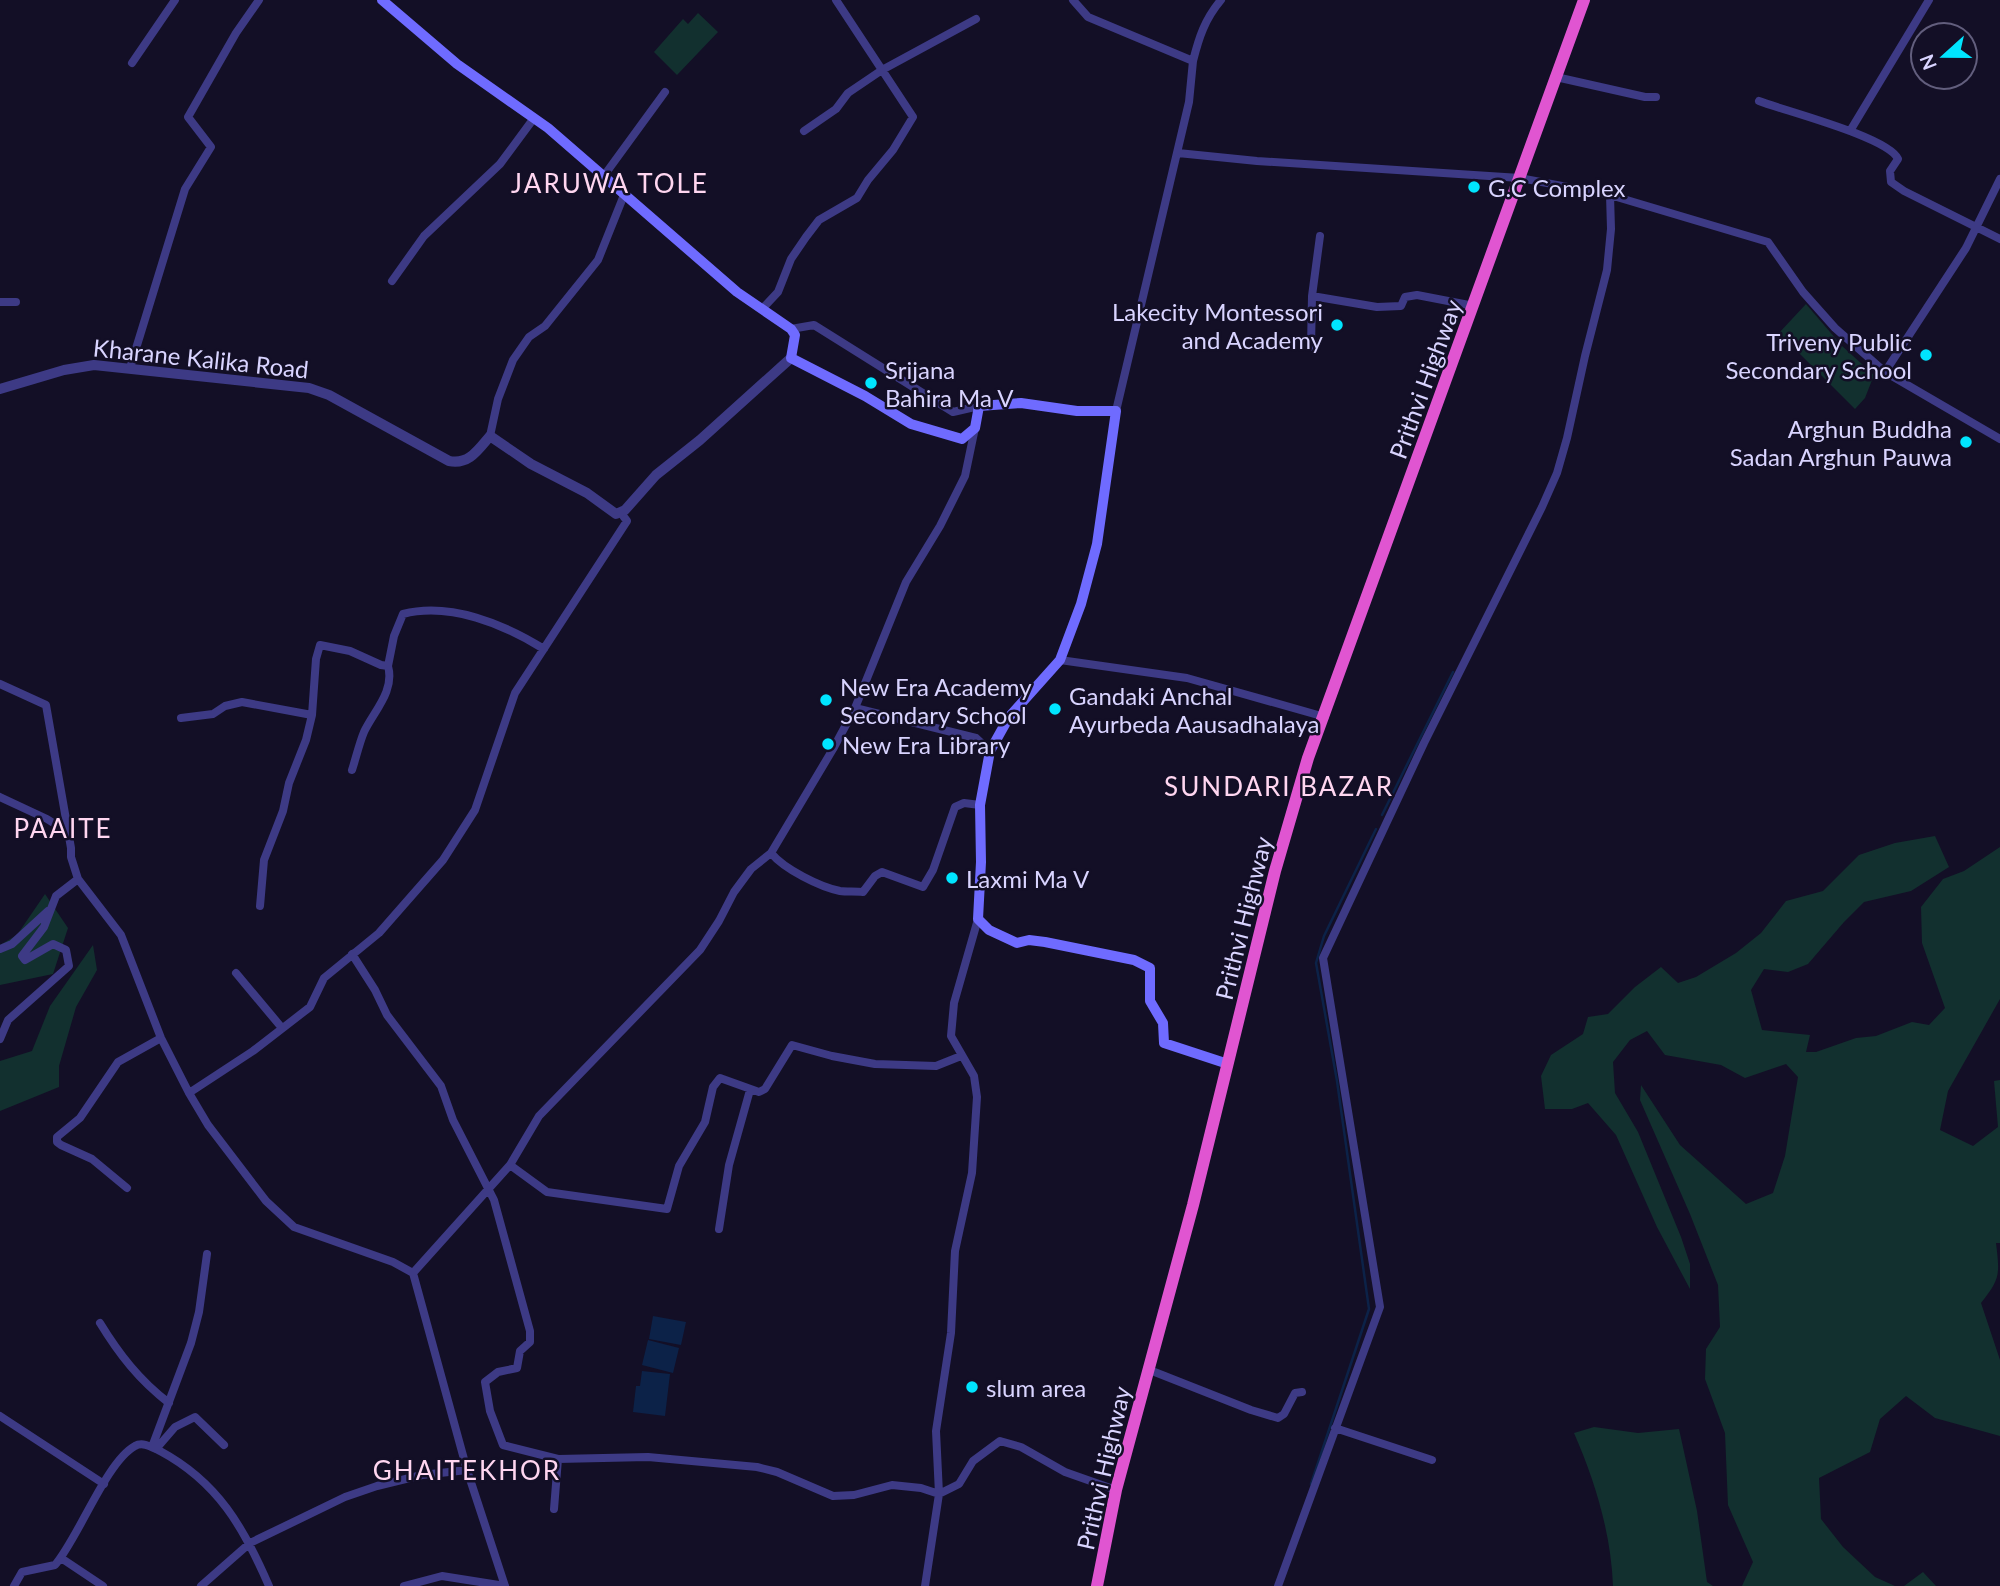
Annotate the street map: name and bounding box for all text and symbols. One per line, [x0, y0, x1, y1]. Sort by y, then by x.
north arrow [1909, 21, 1979, 91]
text: N [1914, 51, 1941, 73]
district label: JARUWA TOLE [511, 167, 709, 199]
place label: G.C Complex [1488, 173, 1626, 202]
marker: G.C Complex [1466, 179, 1482, 195]
street label: Prithvi Highway [1383, 295, 1467, 462]
place label: Lakecity Montessori and Academy [1112, 297, 1324, 354]
marker: Lakecity Montessori and Academy [1329, 317, 1345, 333]
place label: Triveny Public Secondary School [1725, 327, 1912, 384]
street label: Kharane Kalika Road [92, 332, 310, 384]
marker: Triveny Public Secondary School [1918, 347, 1934, 363]
place label: Srijana Bahira Ma V [885, 355, 1014, 412]
marker: Srijana Bahira Ma V [863, 375, 879, 391]
place label: Arghun Buddha Sadan Arghun Pauwa [1730, 414, 1952, 471]
marker: Arghun Buddha Sadan Arghun Pauwa [1958, 434, 1974, 450]
place label: New Era Academy Secondary School [840, 672, 1032, 729]
place label: Gandaki Anchal Ayurbeda Aausadhalaya [1069, 681, 1320, 738]
marker: New Era Academy Secondary School [818, 692, 834, 708]
marker: Gandaki Anchal Ayurbeda Aausadhalaya [1047, 701, 1063, 717]
place label: New Era Library [842, 730, 1011, 759]
marker: New Era Library [820, 736, 836, 752]
district label: SUNDARI BAZAR [1164, 770, 1394, 802]
district label: PAAITE [13, 812, 113, 844]
street label: Prithvi Highway [1209, 833, 1277, 1003]
place label: Laxmi Ma V [966, 864, 1090, 893]
marker: Laxmi Ma V [944, 870, 960, 886]
place label: slum area [986, 1373, 1086, 1402]
marker: slum area [964, 1379, 980, 1395]
street label: Prithvi Highway [1070, 1383, 1136, 1553]
district label: GHAITEKHOR [373, 1454, 561, 1486]

